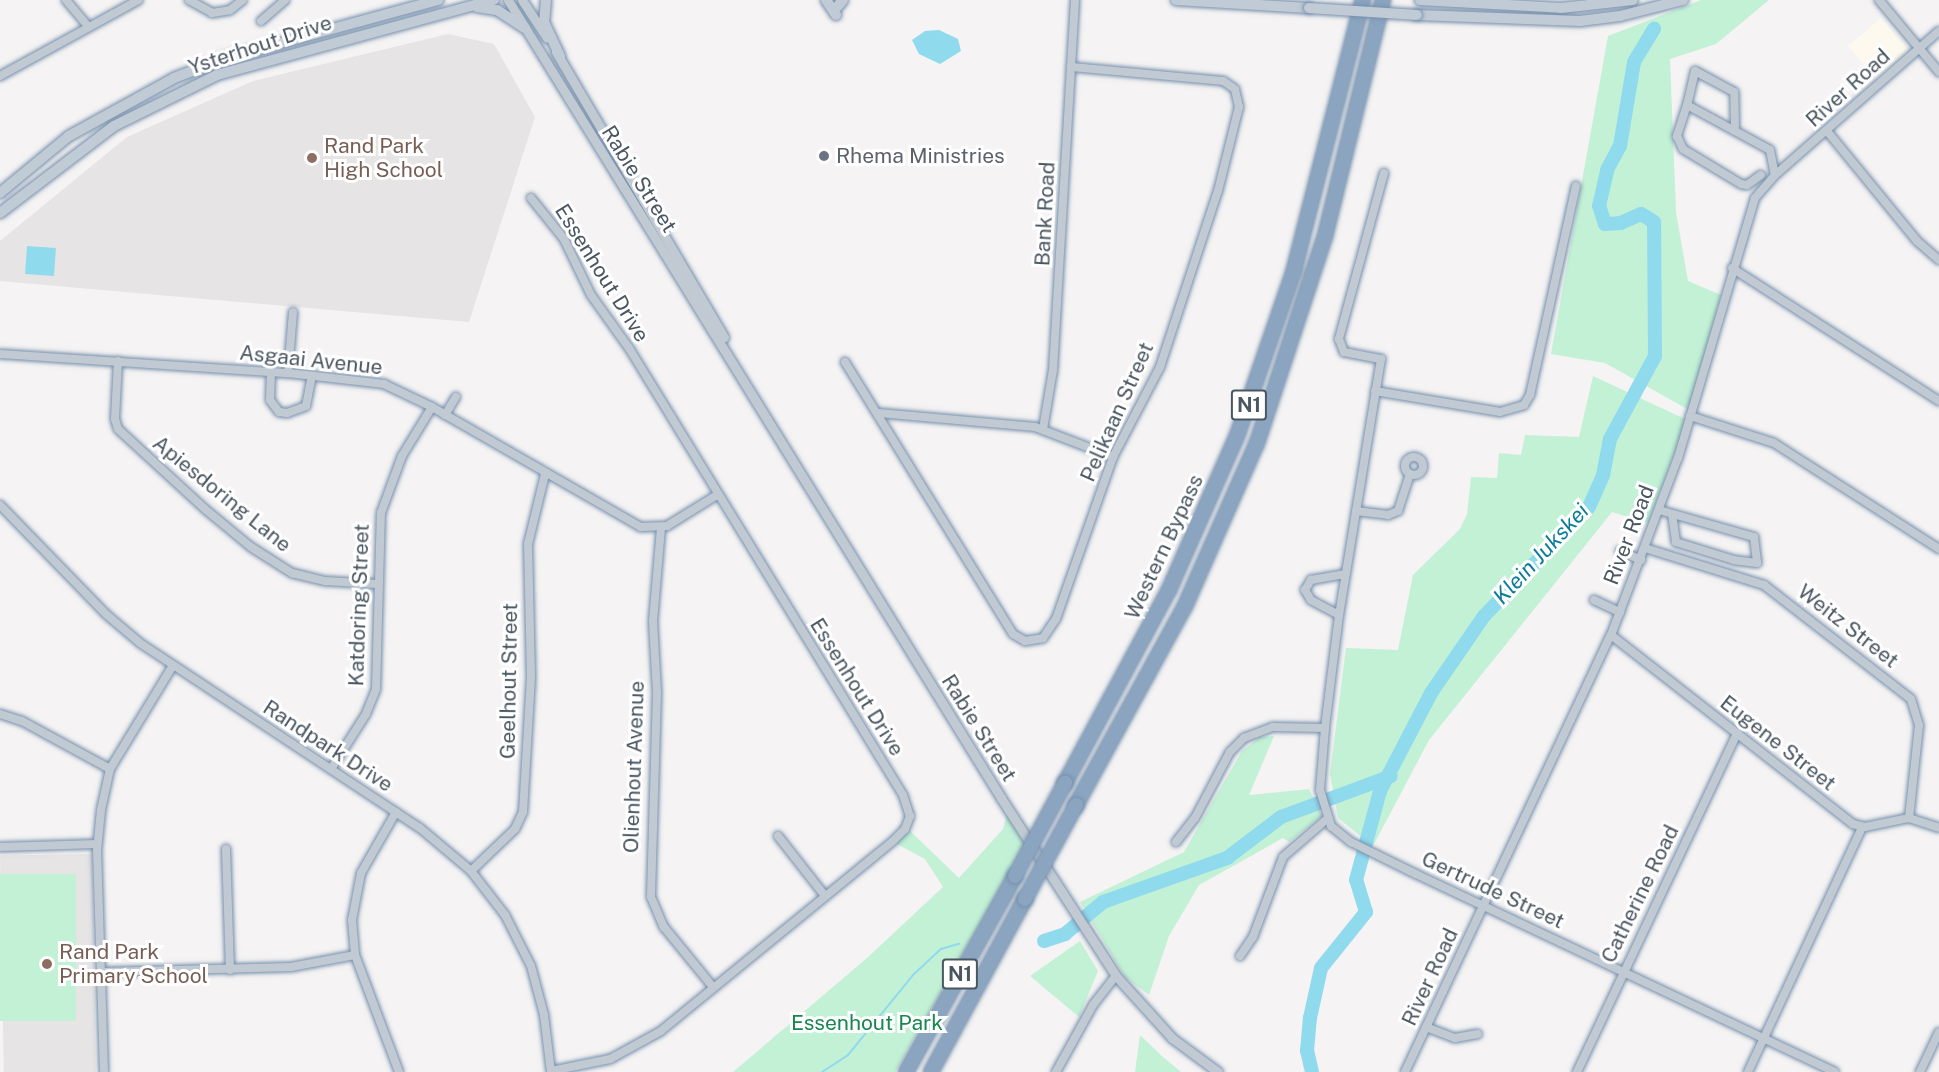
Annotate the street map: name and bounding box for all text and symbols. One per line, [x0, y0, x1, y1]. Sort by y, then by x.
street label: Ysterhout Drive [185, 10, 335, 80]
street label: River Road [1801, 44, 1895, 132]
street label: Rabie Street [596, 121, 682, 237]
place label: Rand Park High School [324, 133, 443, 183]
place label: Rhema Ministries [836, 143, 1005, 169]
marker: Rhema Ministries [817, 149, 831, 163]
marker: Rand Park High School [305, 151, 319, 165]
street label: Bank Road [1030, 161, 1060, 267]
street label: Essenhout Drive [550, 199, 654, 347]
street label: Pelikaan Street [1075, 338, 1159, 486]
street label: Asgaai Avenue [238, 340, 384, 380]
road number: N1 [1230, 388, 1268, 422]
street label: Apiesdoring Lane [148, 430, 296, 558]
street label: Western Bypass [1119, 471, 1209, 623]
street label: River Road [1598, 482, 1660, 588]
water label: Klein Jukskei [1488, 498, 1594, 610]
street label: Katdoring Street [344, 523, 374, 687]
street label: Weitz Street [1793, 579, 1903, 673]
street label: Geelhout Street [495, 603, 523, 759]
street label: Essenhout Drive [805, 613, 909, 761]
street label: Rabie Street [936, 670, 1022, 786]
street label: Olienhout Avenue [618, 680, 650, 854]
street label: Eugene Street [1715, 690, 1841, 796]
street label: Randpark Drive [258, 695, 398, 797]
street label: Catherine Road [1596, 821, 1684, 967]
street label: Gertrude Street [1418, 846, 1568, 934]
street label: River Road [1396, 924, 1464, 1030]
place label: Rand Park Primary School [59, 939, 208, 989]
marker: Rand Park Primary School [40, 957, 54, 971]
road number: N1 [940, 957, 980, 991]
park label: Essenhout Park [791, 1010, 943, 1036]

